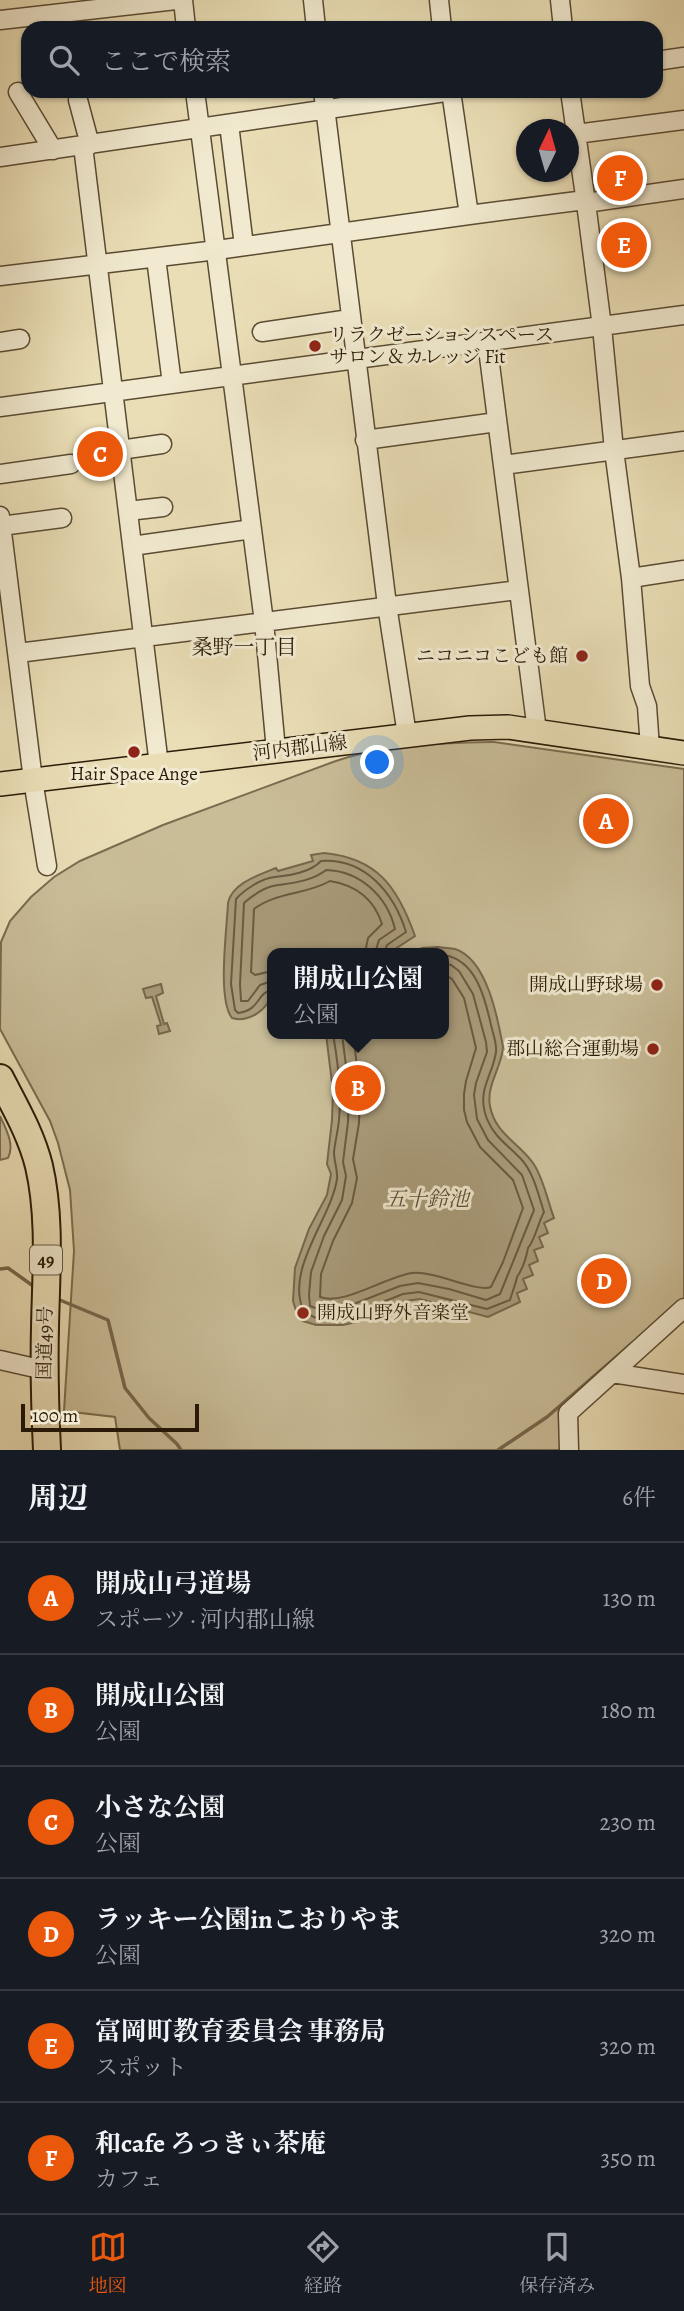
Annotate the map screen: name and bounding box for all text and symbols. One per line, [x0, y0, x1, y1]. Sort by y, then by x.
search box [21, 21, 663, 98]
icon: search [45, 41, 83, 79]
text: ここで検索 [101, 44, 231, 79]
north arrow [516, 119, 579, 182]
pin: F [597, 152, 643, 204]
pin: E [601, 219, 647, 271]
place label: リラクゼーションスペース サロン＆カレッジ Fit [329, 322, 554, 370]
marker: リラクゼーションスペース サロン＆カレッジ Fit [307, 338, 323, 354]
pin: C [77, 428, 123, 480]
district label: 桑野一丁目 [192, 633, 297, 661]
place label: ニコニコこども館 [416, 643, 568, 669]
marker: ニコニコこども館 [574, 648, 590, 664]
street label: 河内郡山線 [251, 729, 349, 767]
marker: Hair Space Ange [126, 744, 142, 760]
your location [360, 745, 394, 779]
place label: Hair Space Ange [70, 761, 198, 787]
pin: A [583, 795, 629, 847]
popup [267, 948, 449, 1039]
text: 開成山公園 [293, 961, 423, 996]
place label: 開成山野球場 [529, 972, 643, 998]
marker: 開成山野球場 [649, 977, 665, 993]
text: 公園 [293, 999, 339, 1030]
place label: 郡山総合運動場 [506, 1036, 639, 1062]
marker: 郡山総合運動場 [645, 1041, 661, 1057]
pin: B [335, 1062, 381, 1114]
water label: 五十鈴池 [385, 1185, 471, 1213]
road number: 49 [30, 1246, 62, 1274]
pin: D [581, 1255, 627, 1307]
place label: 開成山野外音楽堂 [317, 1300, 469, 1326]
marker: 開成山野外音楽堂 [295, 1305, 311, 1321]
street label: 国道49号 [31, 1306, 59, 1380]
scale bar [21, 1401, 200, 1433]
text: 100 m [32, 1403, 78, 1429]
text: 周辺 [28, 1478, 88, 1518]
text: 6件 [622, 1482, 656, 1513]
text: 開成山弓道場 [95, 1566, 251, 1601]
text: A [44, 1583, 58, 1614]
text: 130 m [603, 1583, 656, 1614]
text: スポーツ · 河内郡山線 [95, 1604, 315, 1635]
text: 開成山公園 [95, 1678, 225, 1713]
text: B [44, 1695, 58, 1726]
text: 180 m [601, 1695, 656, 1726]
text: 公園 [95, 1716, 141, 1747]
text: 小さな公園 [95, 1790, 225, 1825]
text: C [44, 1807, 58, 1838]
text: 230 m [600, 1807, 656, 1838]
text: 公園 [95, 1828, 141, 1859]
text: ラッキー公園inこおりやま [95, 1902, 403, 1937]
text: D [43, 1919, 59, 1950]
text: 320 m [600, 1919, 656, 1950]
text: 公園 [95, 1940, 141, 1971]
text: 富岡町教育委員会 事務局 [95, 2014, 386, 2049]
text: E [44, 2031, 58, 2062]
text: 320 m [600, 2031, 656, 2062]
text: スポット [95, 2052, 187, 2083]
text: 和cafe ろっきぃ茶庵 [95, 2126, 326, 2161]
text: F [45, 2143, 57, 2174]
text: 350 m [601, 2143, 656, 2174]
text: カフェ [95, 2164, 163, 2195]
tab: 地図 [89, 2228, 127, 2299]
tab: 経路 [304, 2228, 342, 2299]
tab: 保存済み [519, 2228, 595, 2299]

